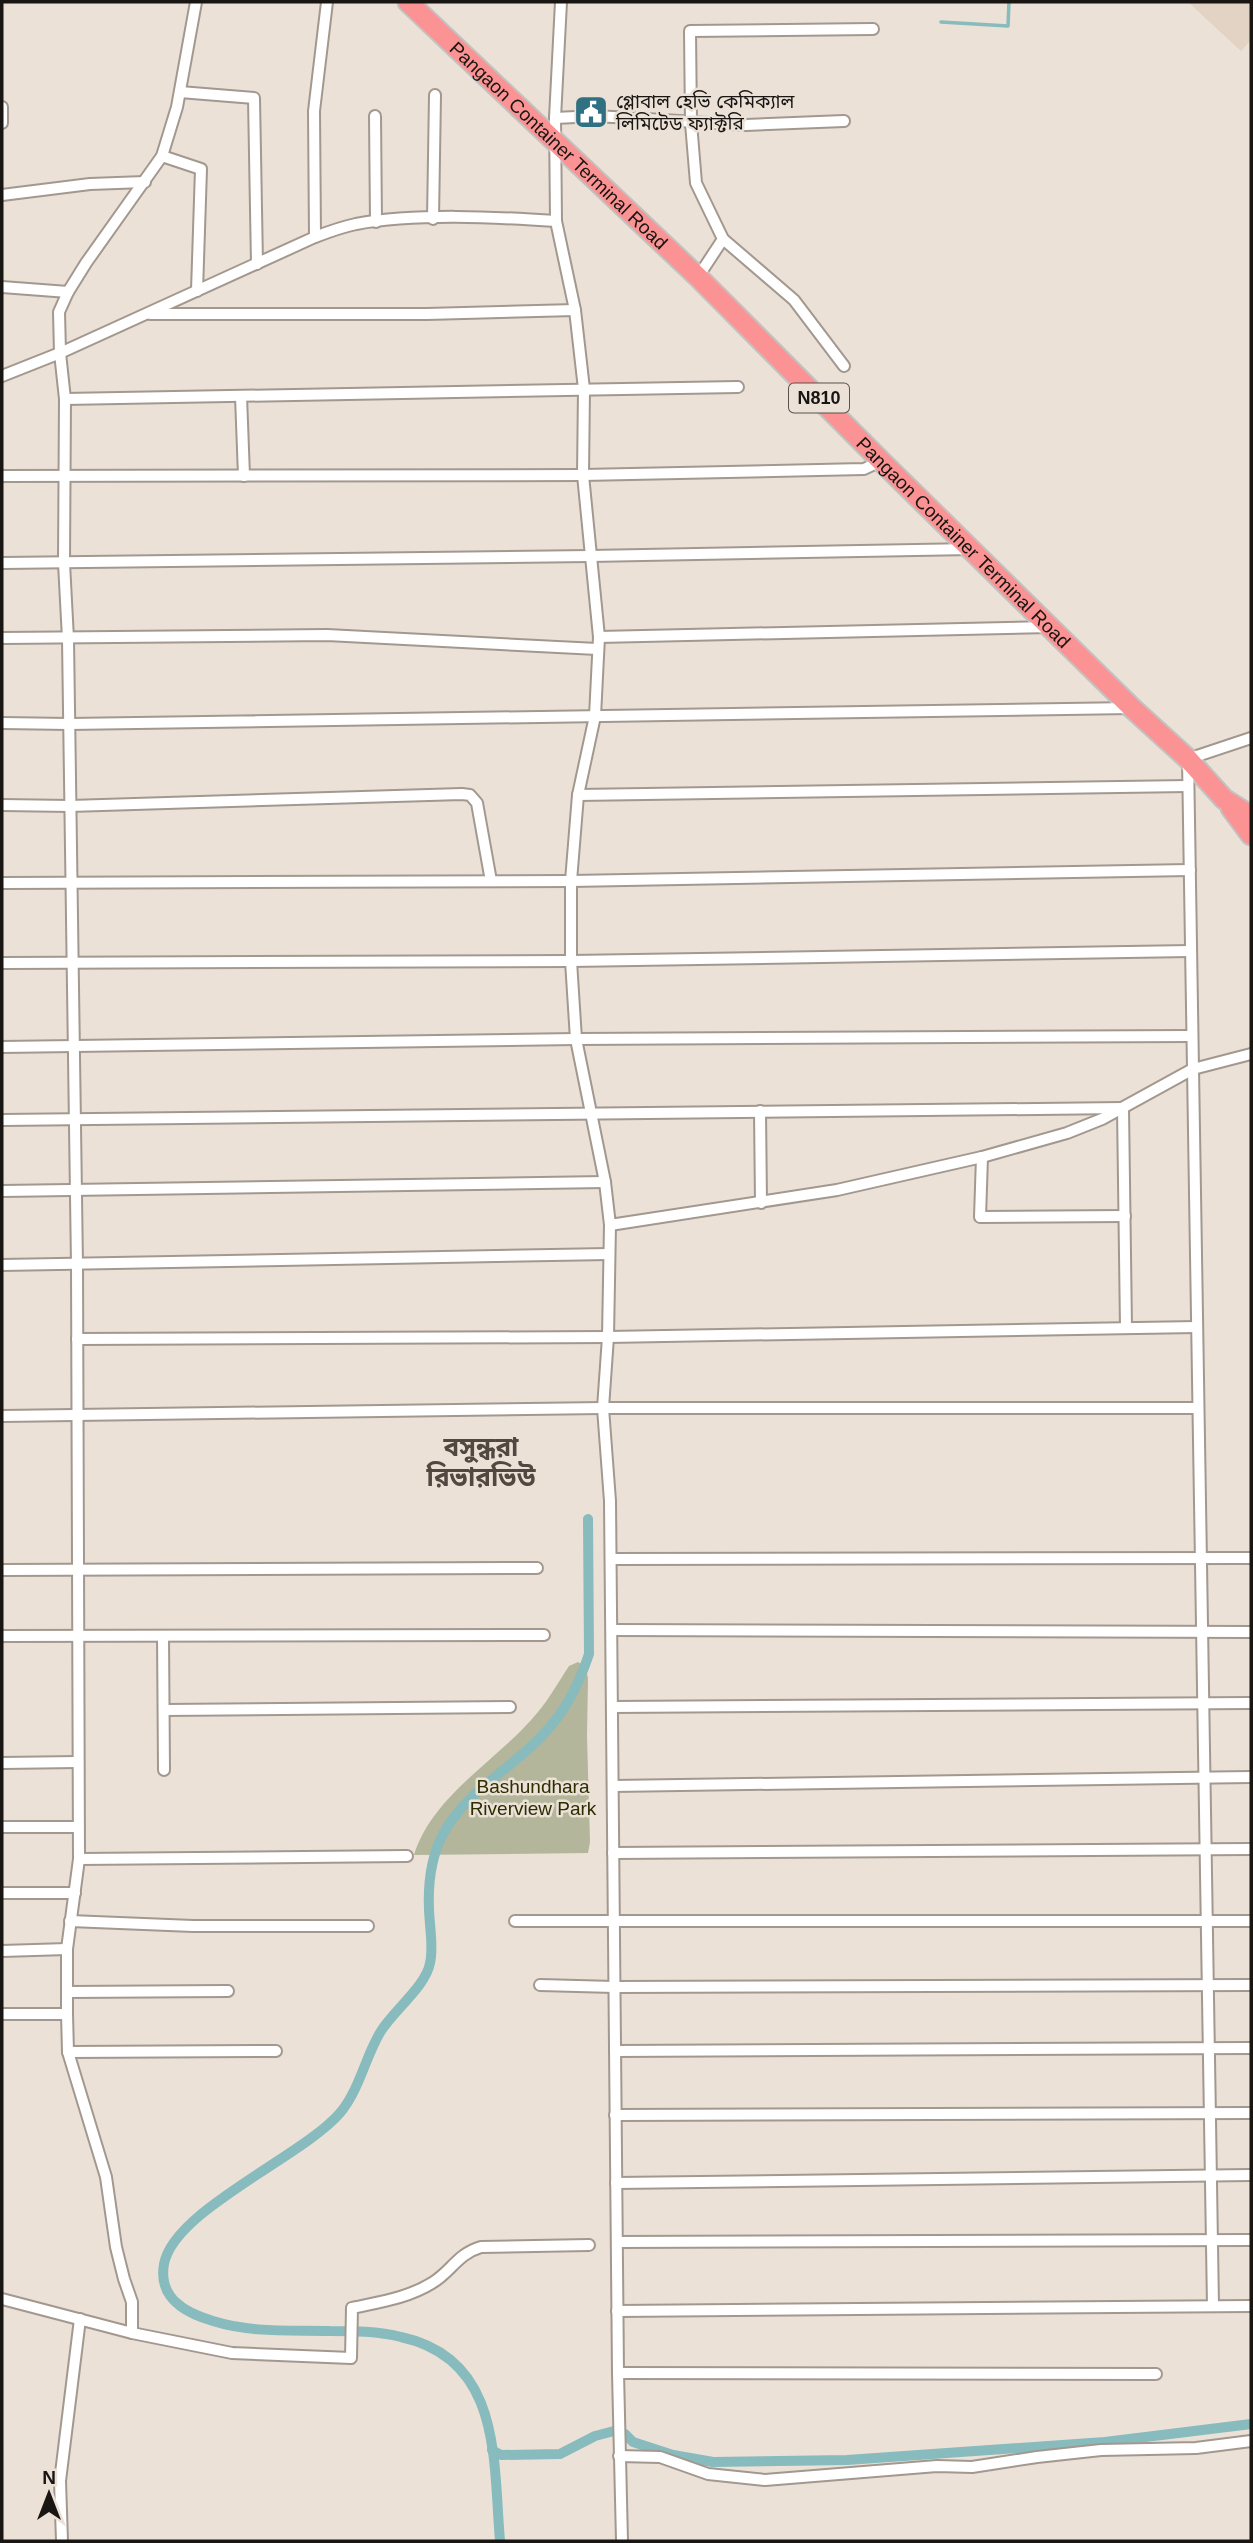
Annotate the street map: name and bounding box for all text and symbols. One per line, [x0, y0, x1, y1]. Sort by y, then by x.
street label: Pangaon Container Terminal Road [446, 37, 672, 253]
place label: গ্লোবাল হেভি কেমিক্যাল লিমিটেড ফ্যাক্টরি [615, 90, 796, 134]
public building icon: গ্লোবাল হেভি কেমিক্যাল লিমিটেড ফ্যাক্টরি [572, 93, 610, 131]
road number: N810 [789, 384, 849, 412]
street label: Pangaon Container Terminal Road [852, 432, 1075, 652]
district label: বসুন্ধরা রিভারভিউ [426, 1432, 536, 1492]
park label: Bashundhara Riverview Park [470, 1776, 597, 1819]
north arrow [14, 2459, 84, 2529]
text: N [42, 2467, 56, 2488]

